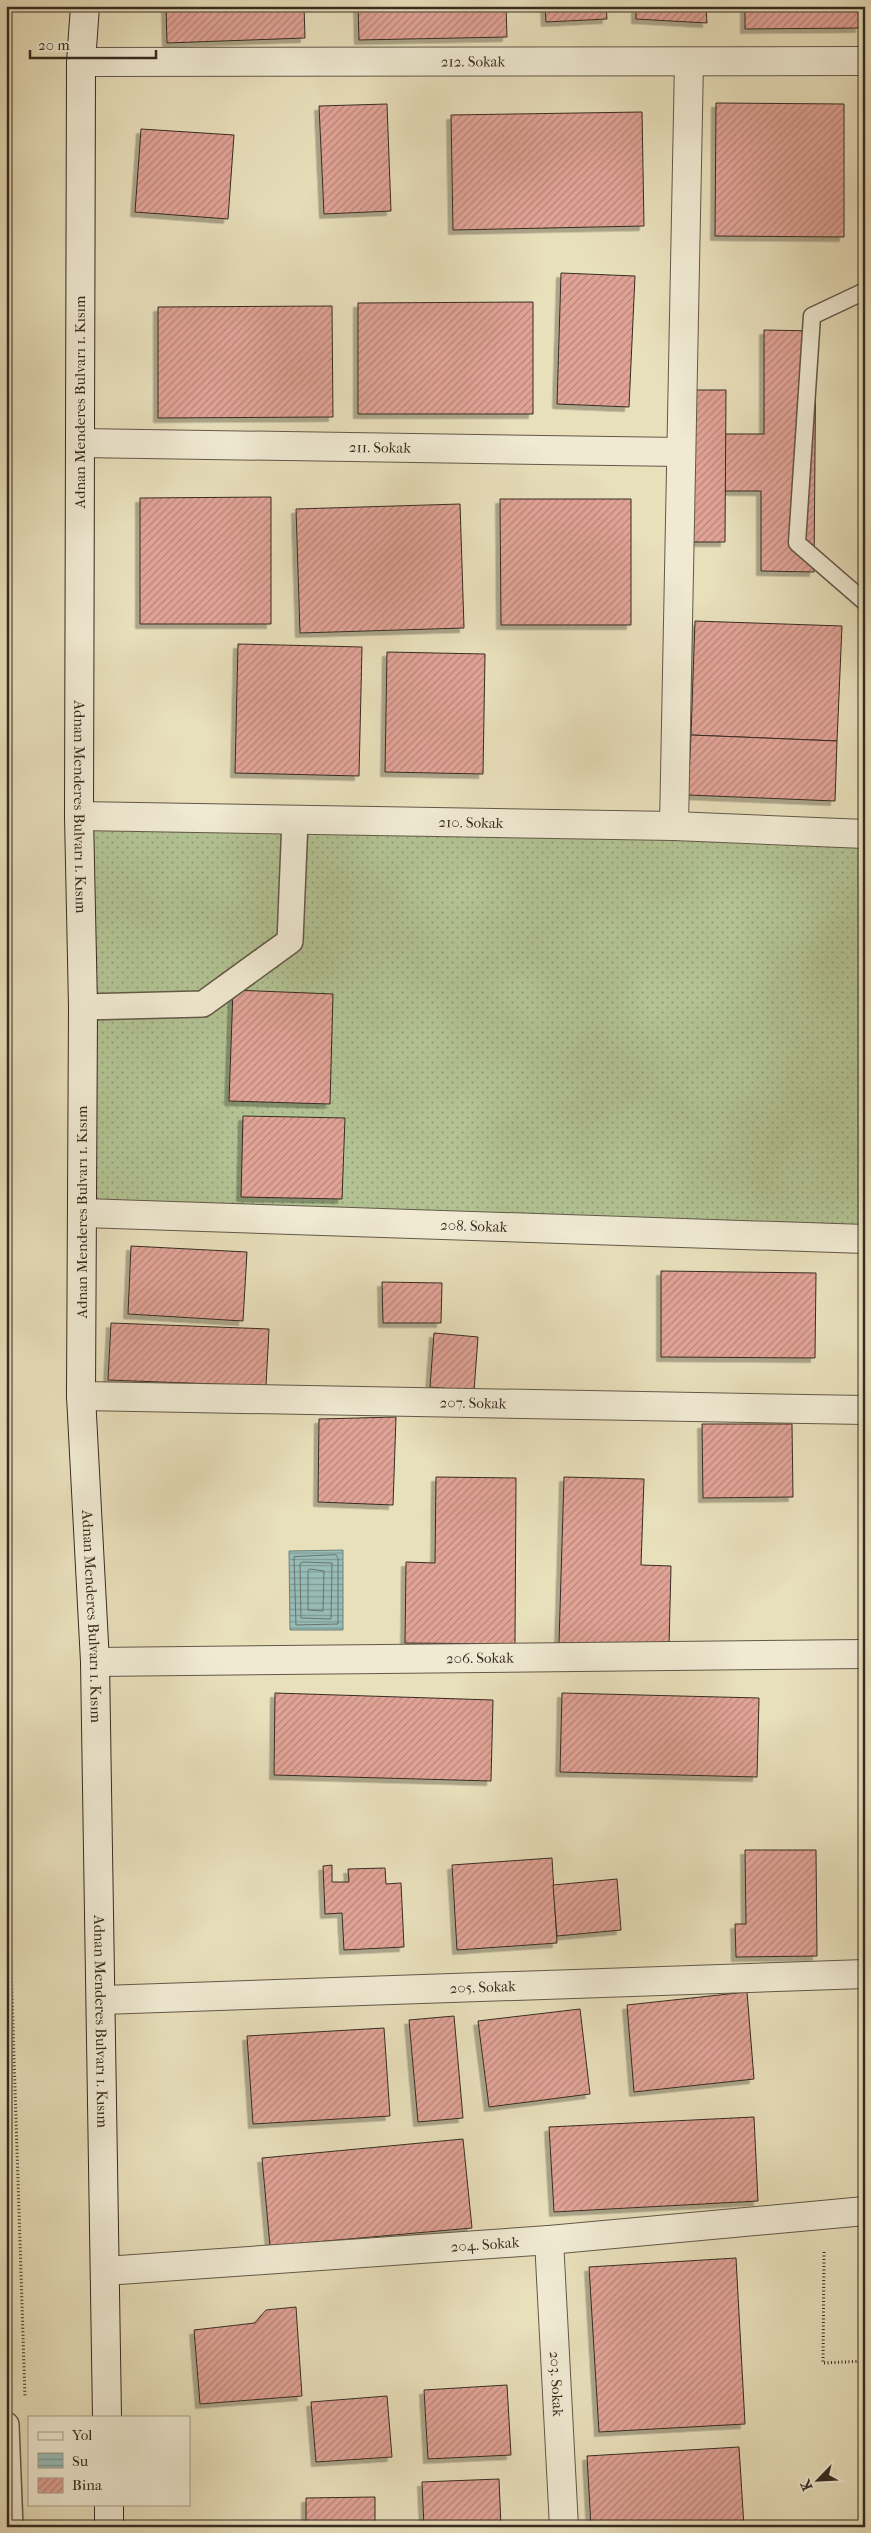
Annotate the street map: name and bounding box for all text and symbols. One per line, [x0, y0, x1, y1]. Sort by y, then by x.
scale bar [30, 28, 156, 60]
text: 20 m [38, 36, 70, 54]
street label: 212. Sokak [441, 52, 506, 71]
street label: Adnan Menderes Bulvarı 1. Kısım [71, 295, 89, 509]
street label: 211. Sokak [349, 438, 411, 457]
street label: Adnan Menderes Bulvarı 1. Kısım [70, 699, 90, 914]
street label: 210. Sokak [438, 813, 504, 832]
street label: Adnan Menderes Bulvarı 1. Kısım [73, 1105, 91, 1319]
street label: 208. Sokak [440, 1216, 508, 1236]
street label: 207. Sokak [439, 1393, 507, 1413]
street label: Adnan Menderes Bulvarı 1. Kısım [78, 1509, 105, 1724]
street label: 206. Sokak [446, 1649, 514, 1667]
street label: Adnan Menderes Bulvarı 1. Kısım [90, 1914, 111, 2129]
street label: 205. Sokak [449, 1977, 516, 1997]
street label: 204. Sokak [450, 2233, 520, 2256]
street label: 203. Sokak [546, 2350, 567, 2417]
legend [28, 2416, 190, 2506]
text: Yol [71, 2426, 92, 2444]
text: Su [72, 2452, 89, 2470]
north arrow [794, 2456, 844, 2506]
text: Bina [72, 2476, 103, 2494]
text: K [796, 2476, 816, 2493]

